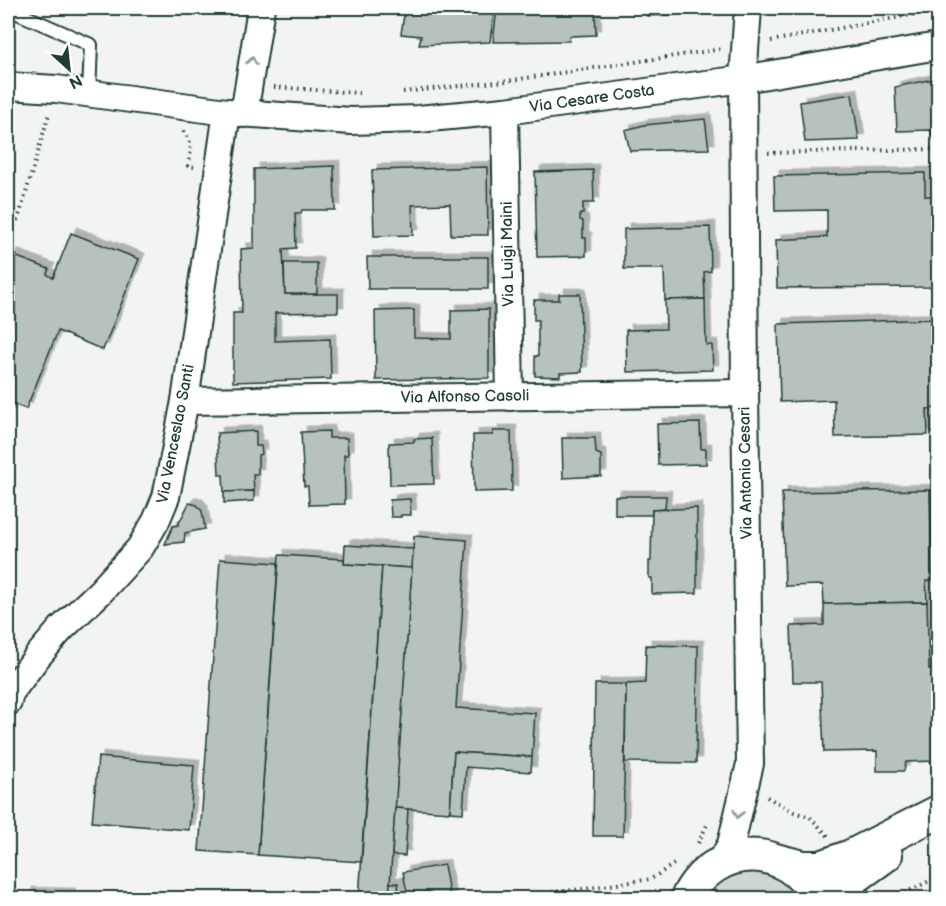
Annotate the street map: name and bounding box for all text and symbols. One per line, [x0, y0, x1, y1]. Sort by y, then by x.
north arrow [39, 39, 99, 99]
one-way arrow [246, 56, 258, 65]
text: N [65, 70, 85, 92]
street label: Via Cesare Costa [528, 81, 656, 117]
street label: Via Luigi Maini [498, 201, 518, 307]
street label: Via Venceslao Santi [153, 363, 199, 505]
street label: Via Alfonso Casoli [400, 386, 530, 408]
street label: Via Antonio Cesari [735, 406, 757, 540]
one-way arrow [732, 809, 745, 819]

